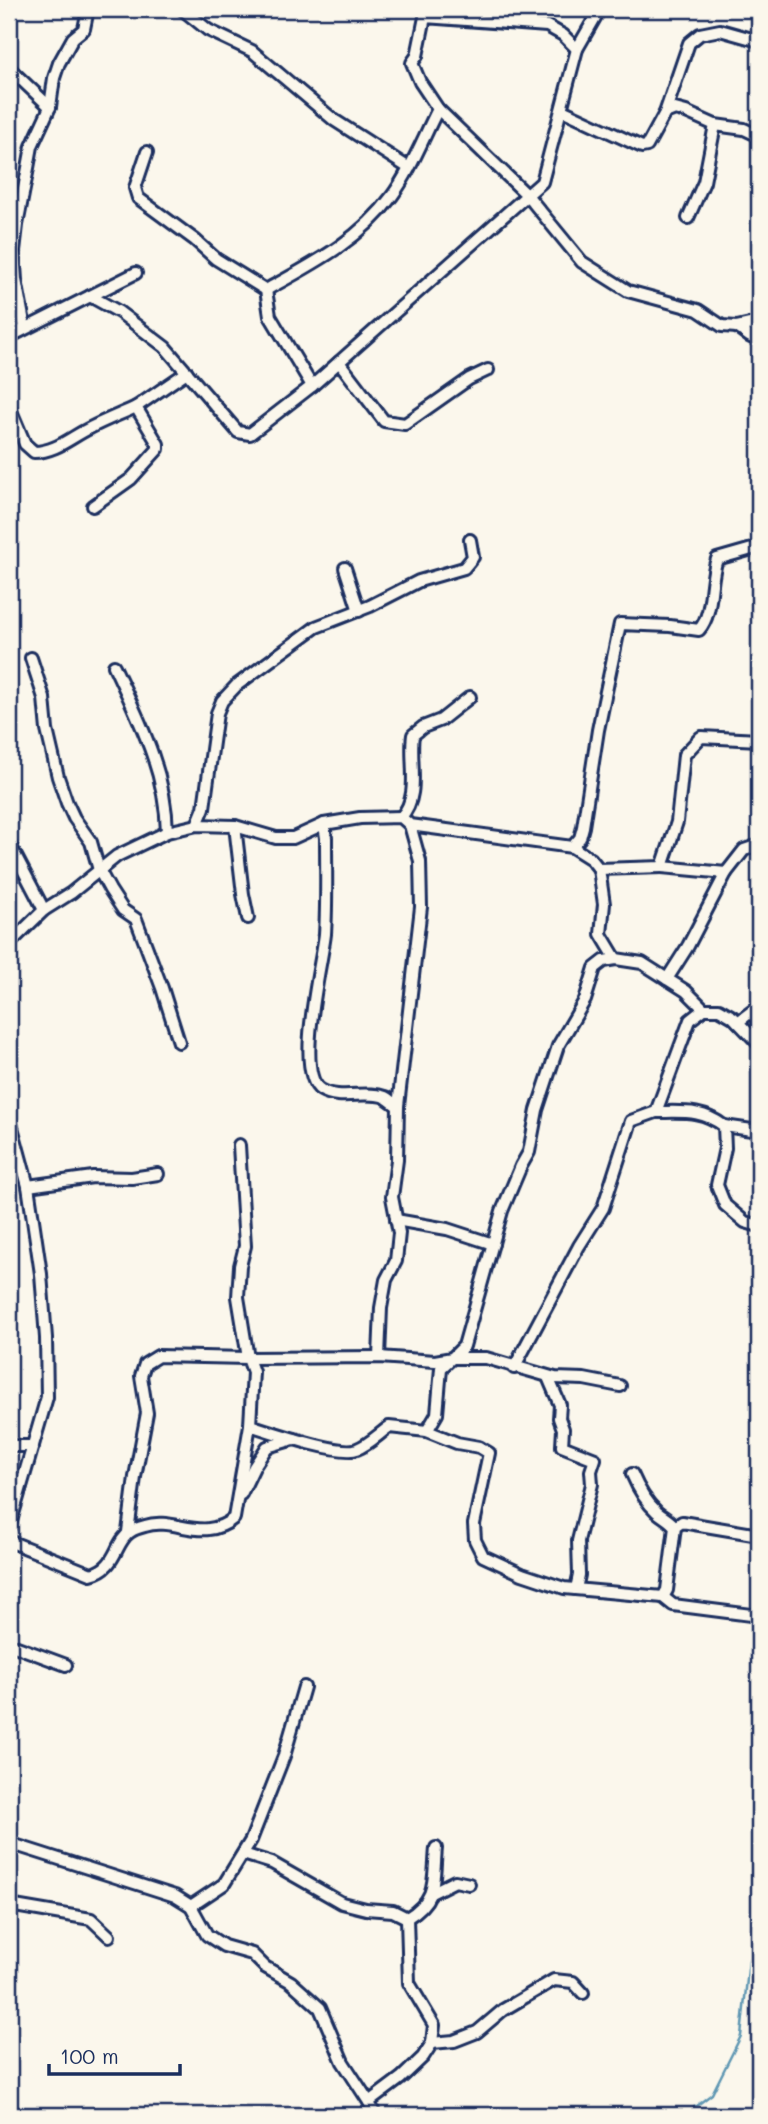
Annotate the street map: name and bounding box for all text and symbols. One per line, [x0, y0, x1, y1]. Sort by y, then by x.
scale bar [49, 2033, 180, 2077]
text: 100 m [60, 2042, 119, 2069]

